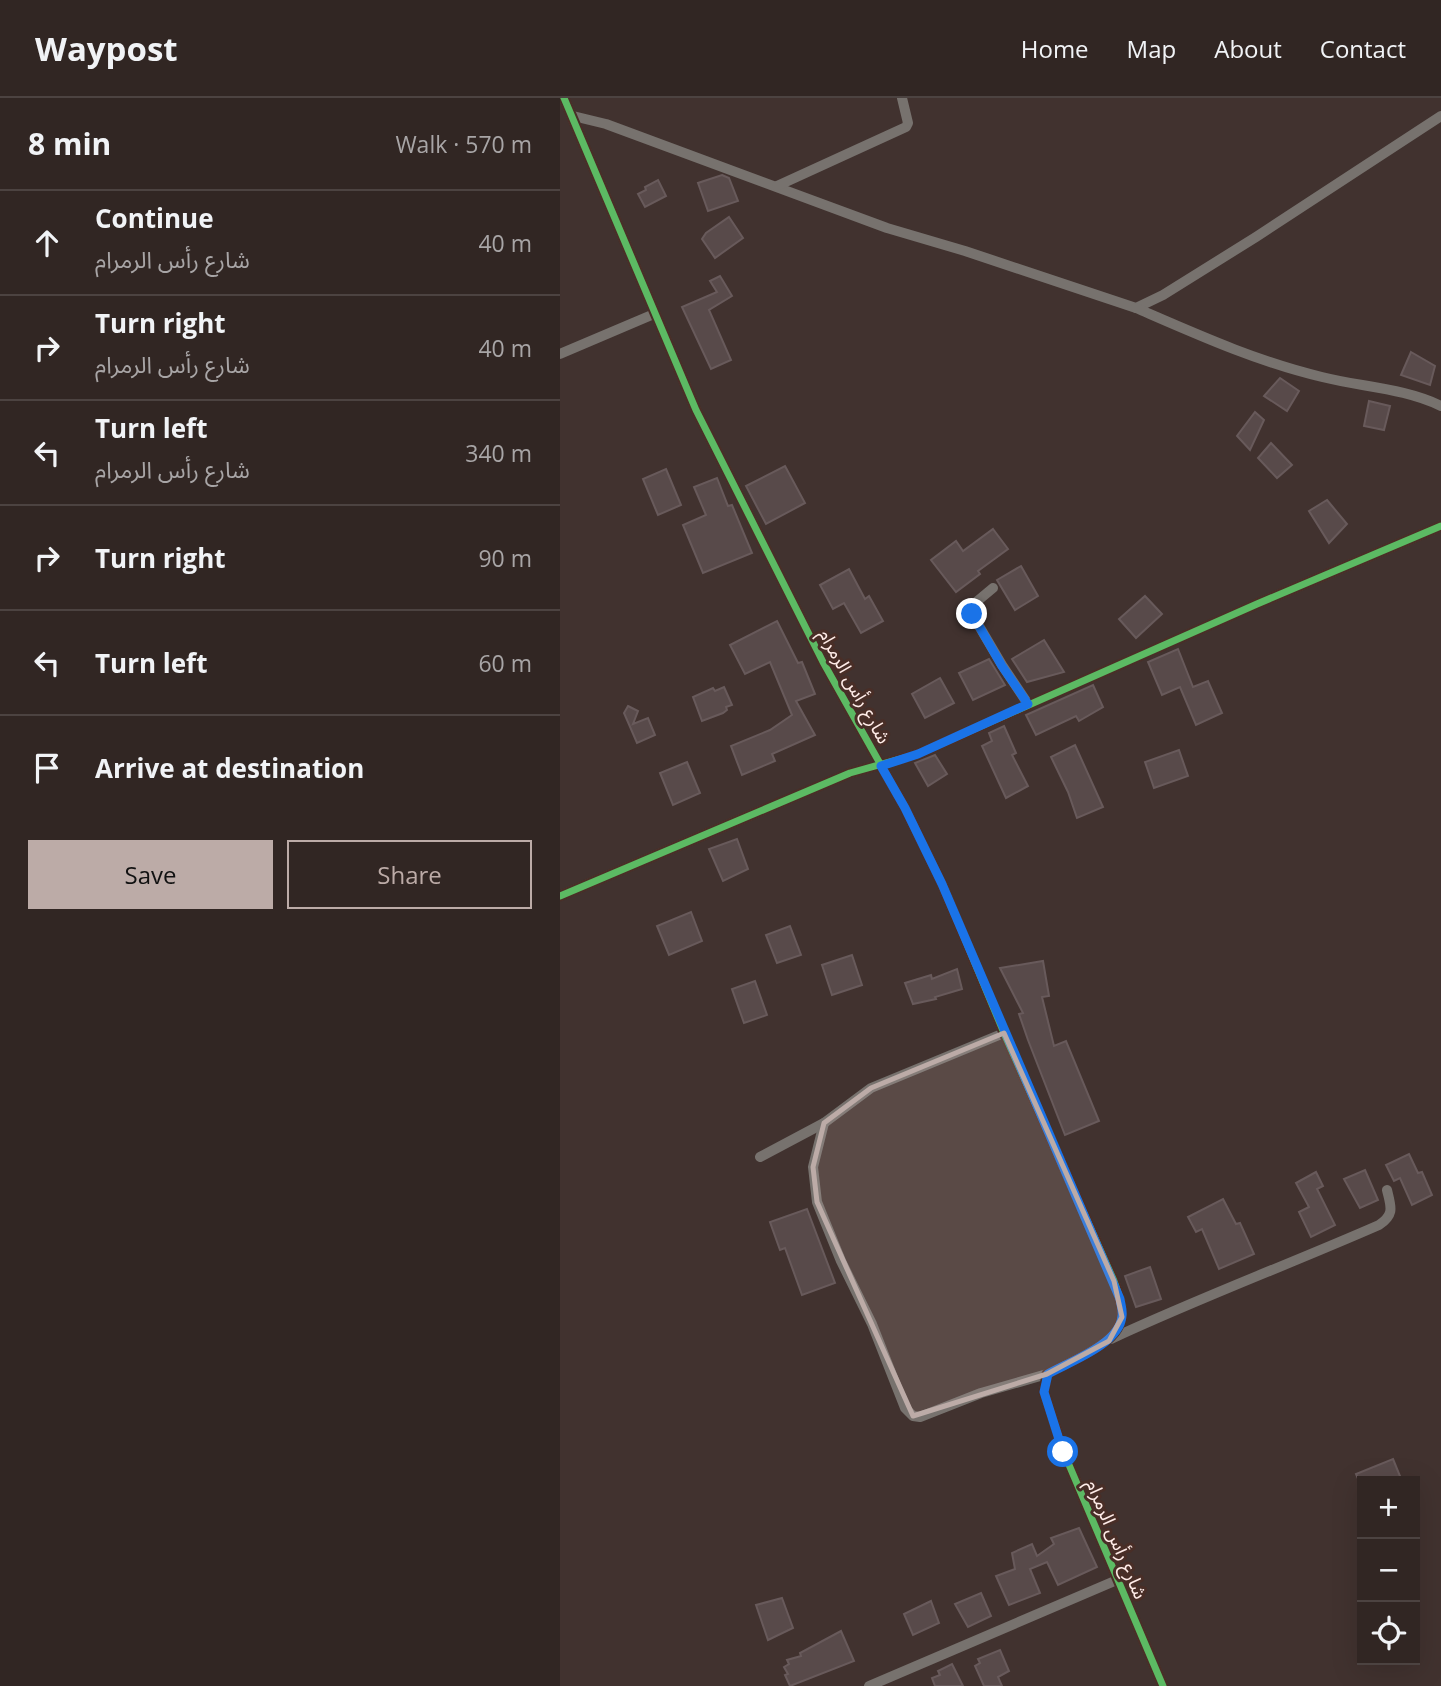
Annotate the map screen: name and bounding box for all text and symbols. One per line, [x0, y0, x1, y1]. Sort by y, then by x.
text: Waypost [35, 26, 178, 71]
text: Home [1021, 32, 1089, 65]
text: Map [1127, 32, 1176, 65]
text: About [1214, 32, 1282, 65]
text: Contact [1320, 32, 1406, 65]
text: 8 min [28, 123, 111, 164]
text: Walk · 570 m [395, 128, 532, 160]
text: Continue [95, 200, 214, 236]
icon: ahead [28, 224, 66, 262]
text: 40 m [478, 227, 532, 259]
text: شارع رأس الرمرام [95, 243, 250, 275]
text: Turn right [95, 305, 226, 341]
icon: right [28, 329, 66, 367]
text: 40 m [478, 332, 532, 364]
text: شارع رأس الرمرام [95, 348, 250, 380]
text: Turn left [95, 410, 207, 446]
icon: left [28, 434, 66, 472]
text: 340 m [465, 437, 532, 469]
text: شارع رأس الرمرام [95, 453, 250, 485]
icon: right [28, 539, 66, 577]
text: Turn right [95, 540, 226, 576]
text: 90 m [478, 542, 532, 574]
route end [956, 598, 987, 629]
street label: شارع رأس الرمرام [811, 624, 897, 749]
icon: left [28, 644, 66, 682]
text: Turn left [95, 645, 207, 681]
text: 60 m [478, 647, 532, 679]
icon: arrive [28, 749, 66, 787]
text: Arrive at destination [95, 750, 364, 786]
button: Save [28, 840, 273, 909]
button: Share [287, 840, 532, 909]
route start [1047, 1436, 1078, 1467]
street label: شارع رأس الرمرام [1078, 1475, 1154, 1604]
map controls [1357, 1476, 1420, 1665]
button: + [1357, 1476, 1420, 1539]
button: − [1357, 1539, 1420, 1602]
button: locate [1357, 1602, 1420, 1665]

